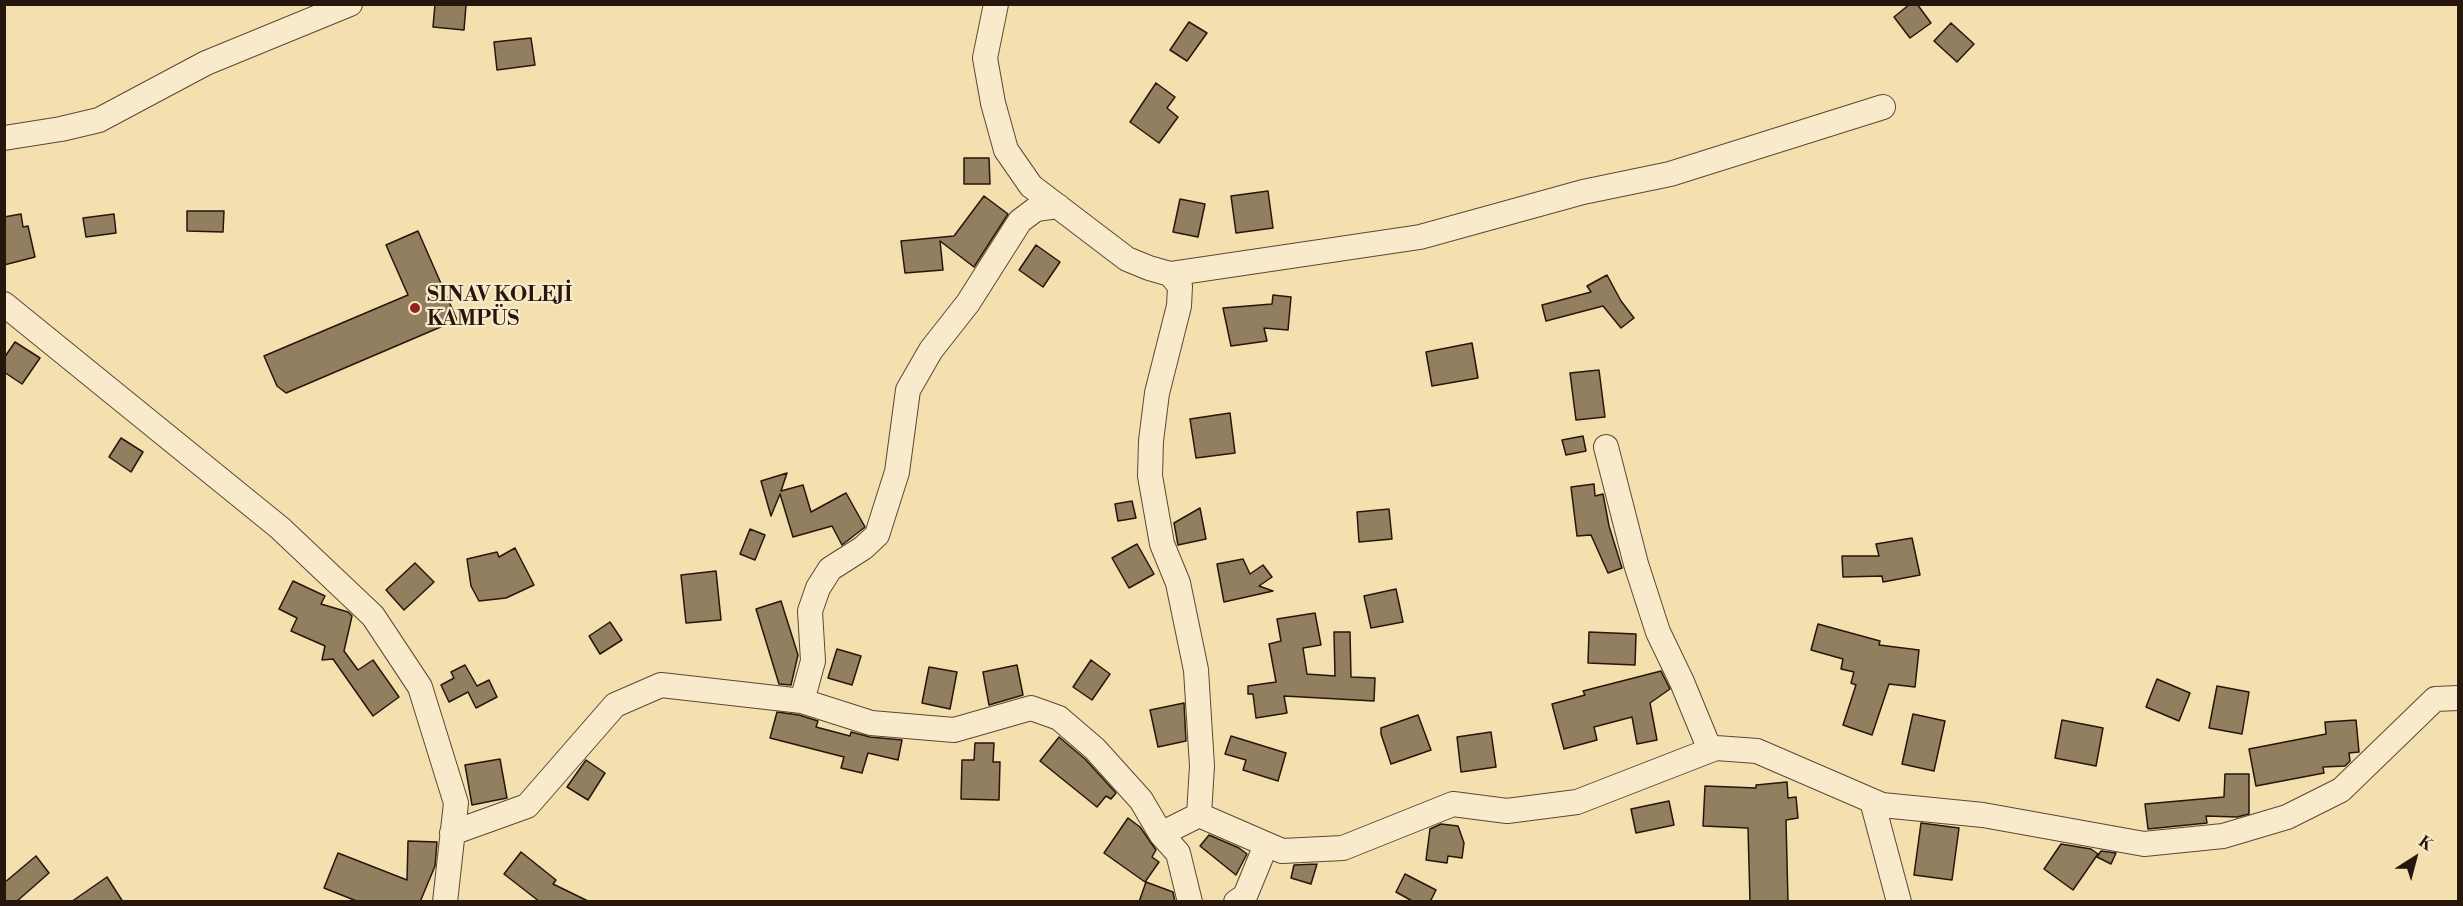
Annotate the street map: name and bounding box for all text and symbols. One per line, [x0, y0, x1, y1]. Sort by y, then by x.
place label: SINAV KOLEJİ KAMPÜS [427, 283, 572, 333]
marker: SINAV KOLEJİ KAMPÜS [408, 301, 422, 315]
north arrow [2385, 828, 2445, 888]
text: K [2414, 832, 2437, 855]

